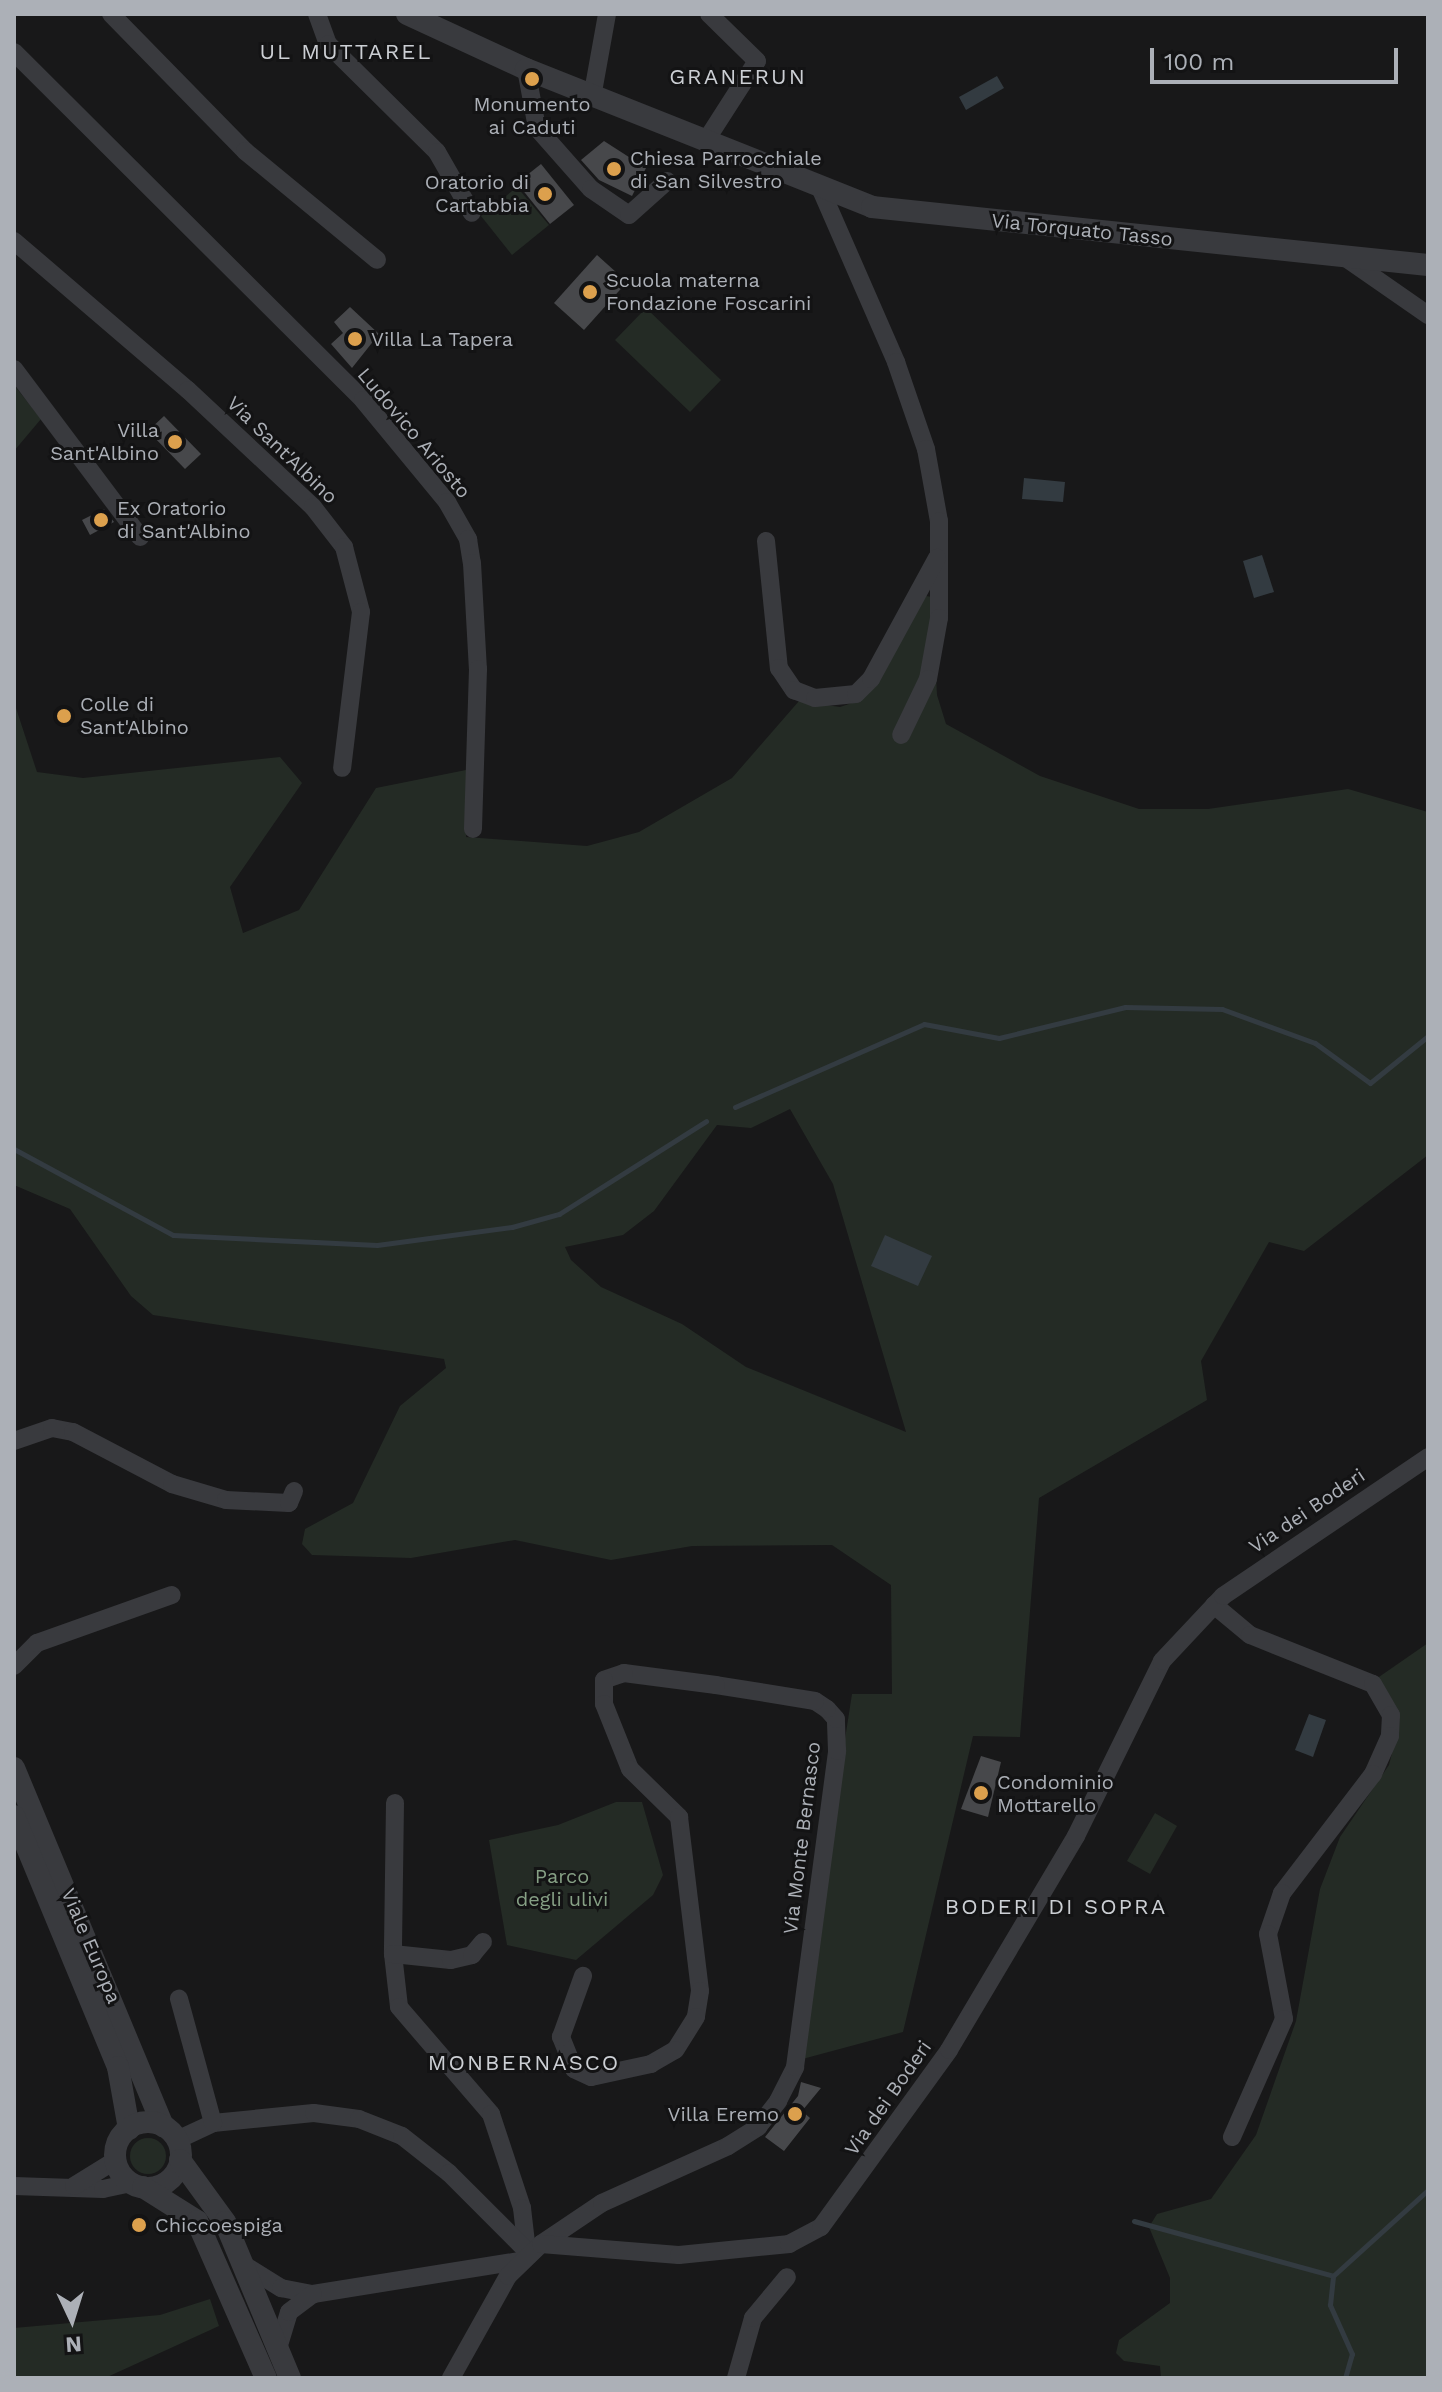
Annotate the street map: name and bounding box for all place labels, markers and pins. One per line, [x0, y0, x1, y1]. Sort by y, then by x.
marker: Monumento ai Caduti [523, 70, 541, 88]
place label: Monumento ai Caduti [474, 92, 590, 139]
place label: Chiesa Parrocchiale di San Silvestro [630, 146, 822, 193]
marker: Chiesa Parrocchiale di San Silvestro [605, 160, 623, 178]
place label: Oratorio di Cartabbia [425, 170, 529, 217]
marker: Oratorio di Cartabbia [536, 185, 554, 203]
place label: Scuola materna Fondazione Foscarini [606, 268, 811, 315]
marker: Scuola materna Fondazione Foscarini [581, 283, 599, 301]
place label: Villa La Tapera [371, 327, 514, 351]
marker: Villa La Tapera [346, 330, 364, 348]
place label: Villa Sant'Albino [50, 418, 159, 465]
marker: Villa Sant'Albino [166, 433, 184, 451]
place label: Ex Oratorio di Sant'Albino [117, 496, 250, 543]
marker: Ex Oratorio di Sant'Albino [92, 511, 110, 529]
place label: Colle di Sant'Albino [80, 692, 189, 739]
marker: Colle di Sant'Albino [55, 707, 73, 725]
place label: Condominio Mottarello [997, 1770, 1114, 1817]
marker: Condominio Mottarello [972, 1784, 990, 1802]
place label: Villa Eremo [667, 2102, 779, 2126]
marker: Villa Eremo [786, 2105, 804, 2123]
place label: Chiccoespiga [155, 2213, 283, 2237]
marker: Chiccoespiga [130, 2216, 148, 2234]

